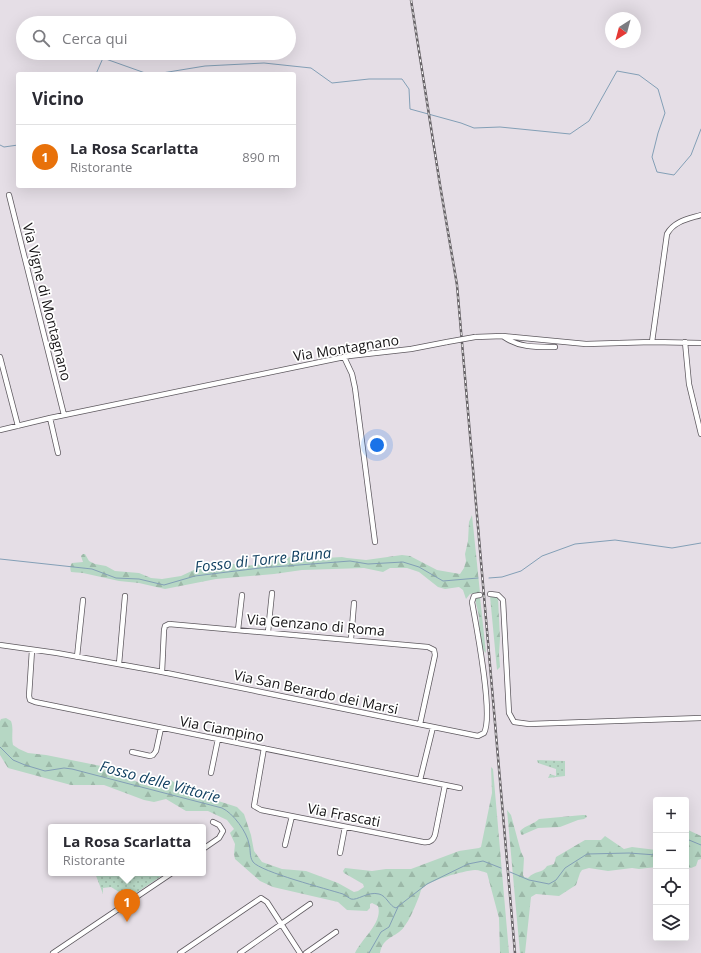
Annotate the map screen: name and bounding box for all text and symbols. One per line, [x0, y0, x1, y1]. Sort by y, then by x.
north arrow [605, 12, 641, 48]
search box [16, 16, 296, 60]
icon: search [30, 27, 52, 49]
text: Cerca qui [62, 28, 128, 48]
text: Vicino [32, 87, 84, 110]
text: La Rosa Scarlatta [70, 138, 199, 158]
text: 1 [41, 148, 49, 166]
text: 890 m [242, 148, 280, 166]
text: Ristorante [70, 158, 132, 176]
street label: Via Vigne di Montagnano [19, 221, 76, 383]
street label: Via Montagnano [292, 330, 400, 365]
your location [367, 435, 387, 455]
water label: Fosso di Torre Bruna [194, 542, 333, 576]
street label: Via Genzano di Roma [246, 609, 386, 640]
street label: Via San Berardo dei Marsi [232, 665, 400, 718]
street label: Via Ciampino [178, 711, 266, 746]
water label: Fosso delle Vittorie [98, 755, 223, 807]
map controls [653, 797, 689, 941]
button: + [653, 797, 689, 833]
street label: Via Frascati [306, 798, 382, 831]
popup [48, 824, 206, 876]
text: La Rosa Scarlatta [63, 831, 191, 851]
button: − [653, 833, 689, 869]
text: Ristorante [63, 851, 125, 869]
button: locate [653, 869, 689, 905]
pin: 1 [114, 889, 140, 922]
button: layers [653, 905, 689, 941]

